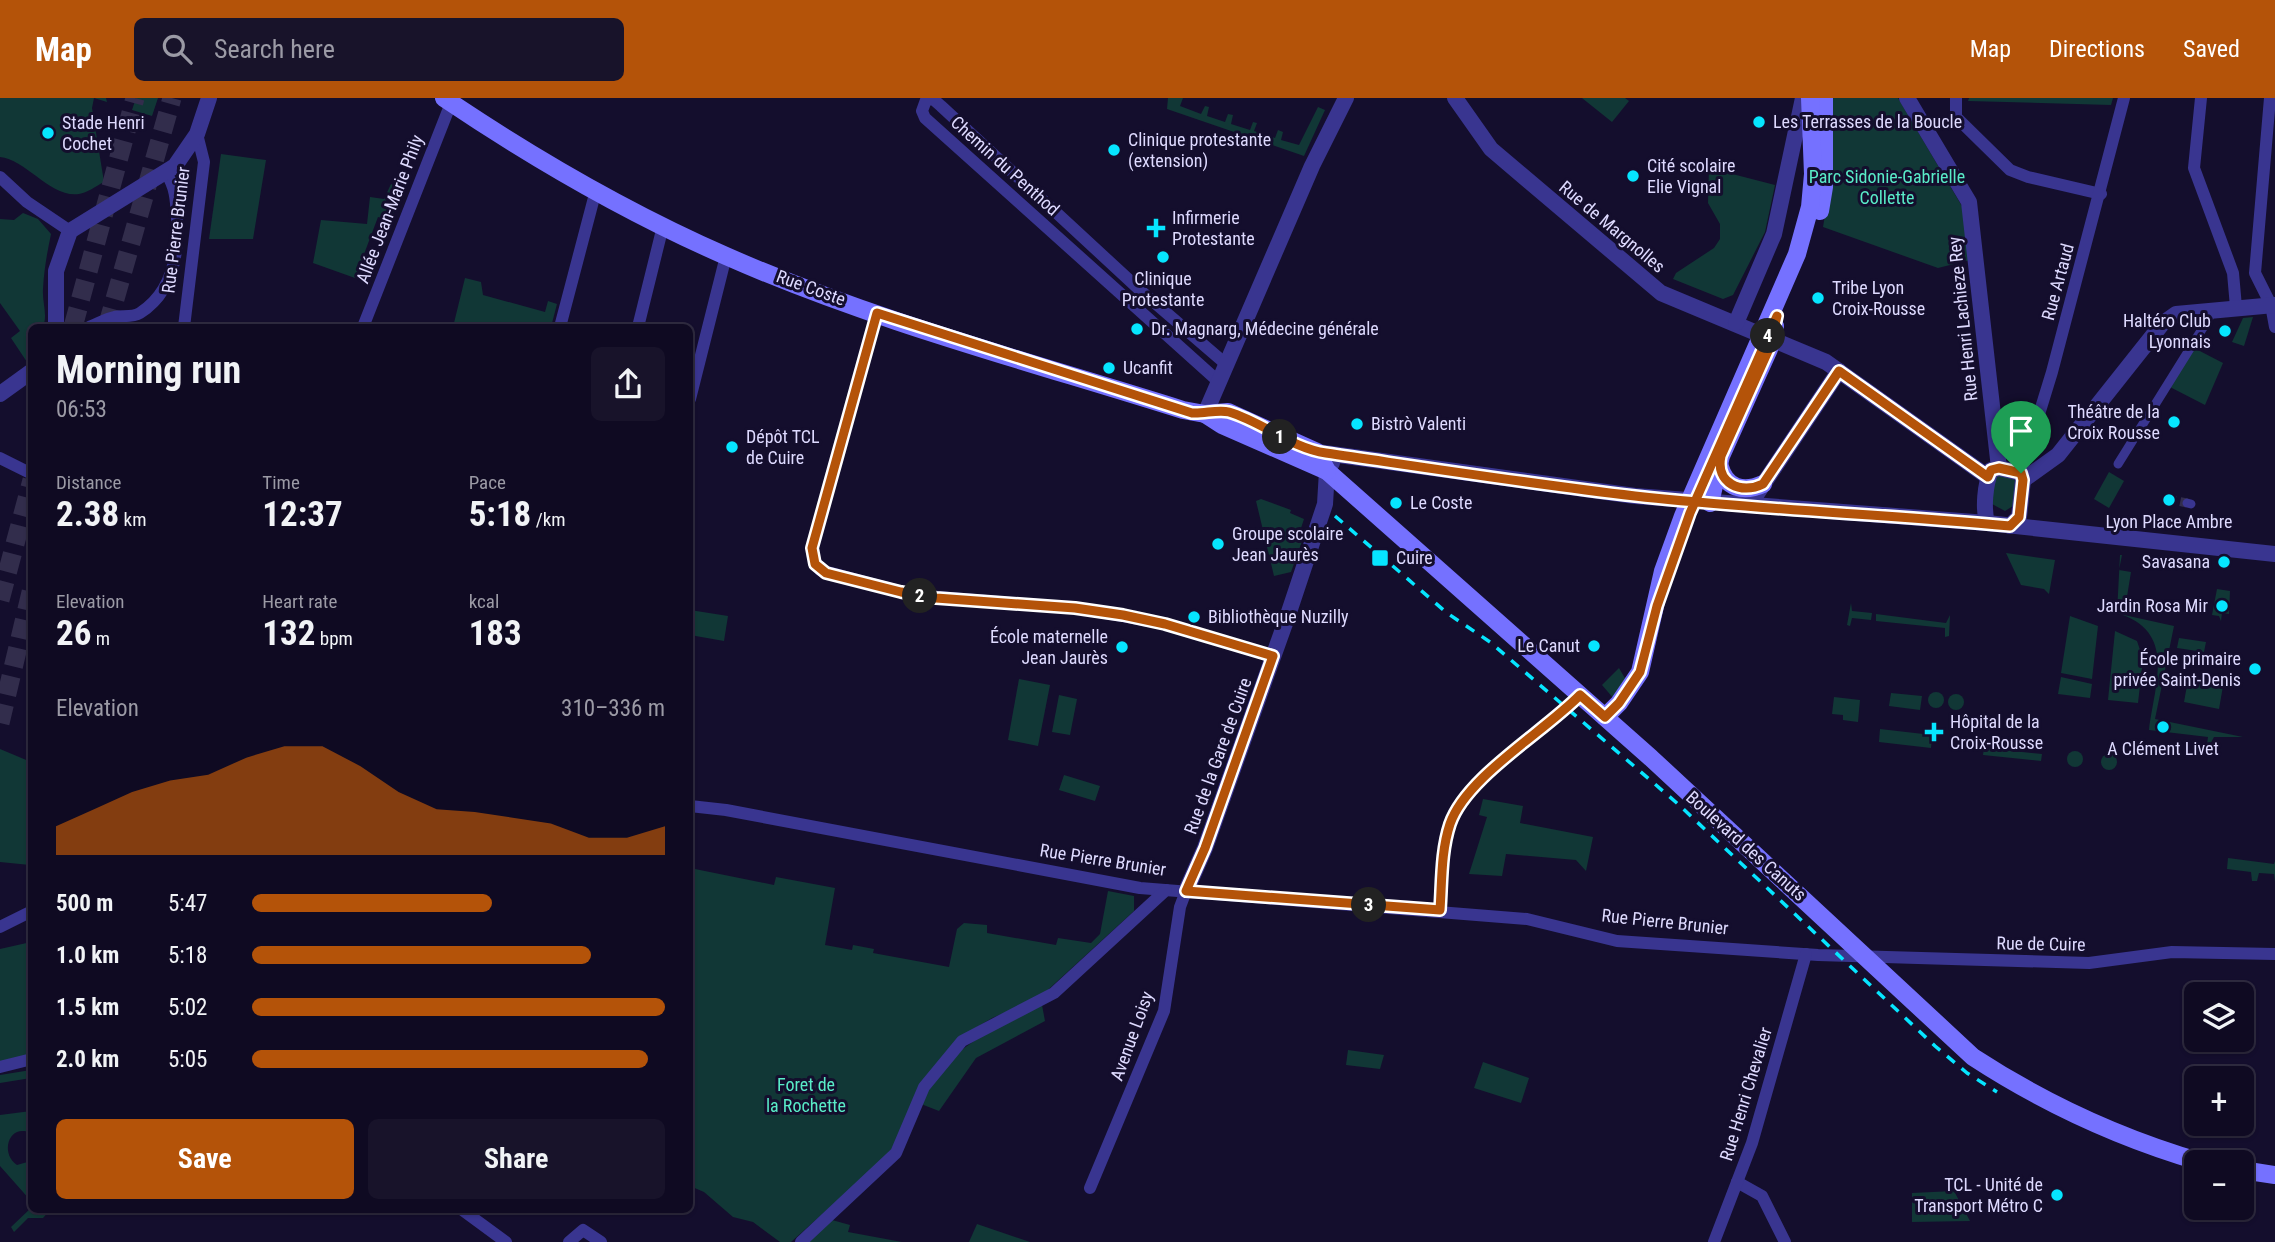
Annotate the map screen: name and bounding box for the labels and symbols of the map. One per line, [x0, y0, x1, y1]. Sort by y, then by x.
street label: Chemin du Penthod [947, 111, 1064, 220]
place label: Les Terrasses de la Boucle [1773, 111, 1962, 132]
place label: Stade Henri Cochet [62, 112, 145, 154]
marker: Les Terrasses de la Boucle [1751, 114, 1767, 130]
marker: Stade Henri Cochet [40, 125, 56, 141]
place label: Clinique protestante (extension) [1128, 129, 1271, 172]
street label: Allée Jean-Marie Phily [352, 131, 428, 286]
marker: Clinique protestante (extension) [1106, 142, 1122, 158]
place label: Cité scolaire Elie Vignal [1647, 155, 1735, 197]
street label: Rue Pierre Brunier [157, 165, 194, 295]
park label: Parc Sidonie-Gabrielle Collette [1809, 166, 1965, 208]
marker: Cité scolaire Elie Vignal [1625, 168, 1641, 184]
street label: Rue de Margnolles [1555, 176, 1669, 277]
place label: Infirmerie Protestante [1172, 207, 1255, 249]
marker: Infirmerie Protestante [1146, 218, 1166, 238]
street label: Rue Henri Lachieze Rey [1943, 235, 1982, 402]
street label: Rue Artaud [2037, 241, 2078, 323]
marker: Clinique Protestante [1155, 249, 1171, 265]
street label: Rue Coste [774, 265, 849, 310]
place label: Clinique Protestante [1122, 268, 1204, 310]
place label: Tribe Lyon Croix-Rousse [1832, 277, 1925, 319]
marker: Tribe Lyon Croix-Rousse [1810, 290, 1826, 306]
place label: Haltéro Club Lyonnais [2123, 310, 2211, 352]
place label: Dr. Magnarg, Médecine générale [1151, 318, 1379, 339]
pin: 4 [1750, 318, 1786, 354]
marker: Dr. Magnarg, Médecine générale [1129, 321, 1145, 337]
marker: Haltéro Club Lyonnais [2217, 323, 2233, 339]
place label: Ucanfit [1123, 357, 1173, 378]
marker: Ucanfit [1101, 360, 1117, 376]
pin [1991, 401, 2051, 473]
place label: Théâtre de la Croix Rousse [2067, 401, 2160, 443]
place label: Bistrò Valenti [1371, 413, 1466, 434]
marker: Théâtre de la Croix Rousse [2166, 414, 2182, 430]
marker: Bistrò Valenti [1349, 416, 1365, 432]
pin: 1 [1262, 420, 1298, 454]
place label: Dépôt TCL de Cuire [746, 426, 820, 468]
marker: Dépôt TCL de Cuire [724, 439, 740, 455]
place label: Le Coste [1410, 492, 1472, 513]
marker: Lyon Place Ambre [2161, 492, 2177, 508]
marker: Le Coste [1388, 495, 1404, 511]
place label: Lyon Place Ambre [2106, 511, 2232, 532]
place label: Groupe scolaire Jean Jaurès [1232, 523, 1343, 565]
marker: Groupe scolaire Jean Jaurès [1210, 536, 1226, 552]
place label: Cuire [1396, 547, 1433, 568]
marker: Cuire [1370, 548, 1390, 568]
place label: Savasana [2142, 551, 2210, 572]
marker: Savasana [2216, 554, 2232, 570]
pin: 2 [902, 578, 937, 614]
place label: Jardin Rosa Mir [2097, 595, 2209, 616]
marker: Jardin Rosa Mir [2214, 598, 2230, 614]
place label: Bibliothèque Nuzilly [1208, 606, 1349, 627]
marker: Bibliothèque Nuzilly [1186, 609, 1202, 625]
place label: École maternelle Jean Jaurès [990, 626, 1108, 668]
place label: Le Canut [1517, 635, 1580, 656]
marker: Le Canut [1586, 638, 1602, 654]
marker: École maternelle Jean Jaurès [1114, 639, 1130, 655]
place label: École primaire privée Saint-Denis [2114, 648, 2241, 690]
marker: École primaire privée Saint-Denis [2247, 661, 2263, 677]
street label: Rue de la Gare de Cuire [1180, 675, 1256, 837]
place label: Hôpital de la Croix-Rousse [1950, 711, 2043, 753]
marker: A Clément Livet [2155, 719, 2171, 735]
marker: Hôpital de la Croix-Rousse [1924, 722, 1944, 742]
place label: A Clément Livet [2107, 738, 2219, 759]
street label: Boulevard des Canuts [1682, 786, 1811, 905]
street label: Rue Pierre Brunier [1038, 839, 1168, 880]
pin: 3 [1352, 888, 1386, 922]
street label: Rue Pierre Brunier [1601, 904, 1730, 939]
street label: Rue de Cuire [1996, 932, 2086, 955]
street label: Avenue Loisy [1106, 988, 1158, 1083]
street label: Rue Henri Chevalier [1715, 1024, 1776, 1163]
park label: Foret de la Rochette [766, 1074, 846, 1116]
place label: TCL - Unité de Transport Métro C [1914, 1174, 2043, 1216]
marker: TCL - Unité de Transport Métro C [2049, 1187, 2065, 1203]

